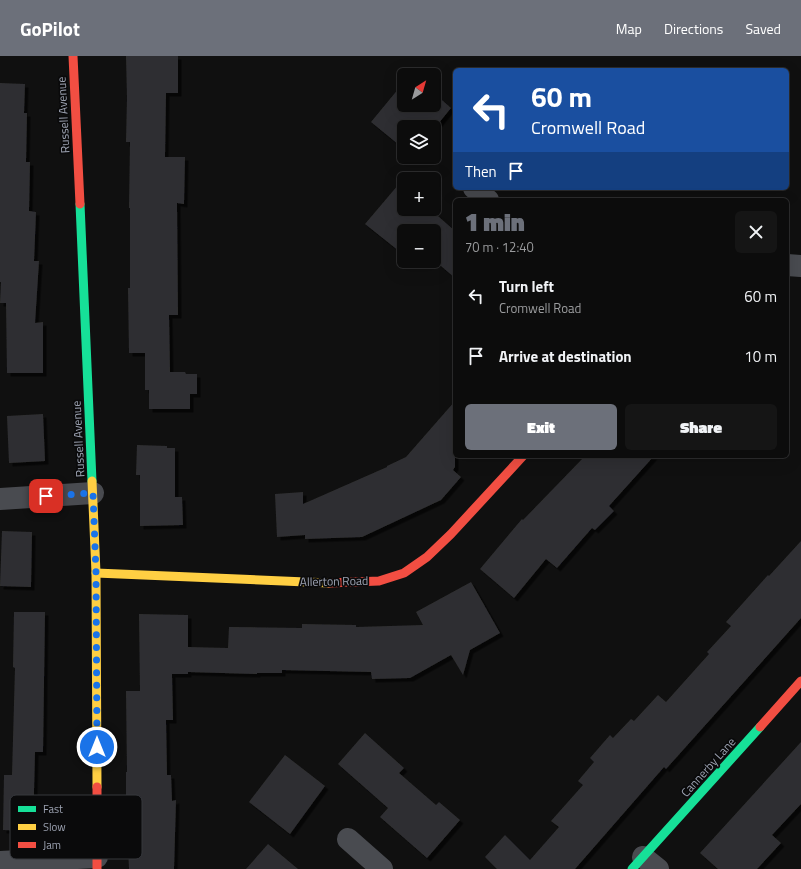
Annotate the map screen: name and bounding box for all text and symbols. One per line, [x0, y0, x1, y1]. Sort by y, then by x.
text: GoPilot [20, 14, 80, 43]
text: Map [616, 18, 642, 39]
text: Directions [664, 18, 723, 39]
text: Saved [745, 18, 781, 39]
north arrow [397, 68, 441, 112]
map controls [397, 68, 441, 268]
text: 60 m [531, 75, 592, 118]
street label: Russell Avenue [52, 76, 74, 154]
icon: left [465, 84, 517, 136]
text: Cromwell Road [531, 114, 645, 141]
button: layers [397, 120, 441, 164]
text: Then [465, 160, 497, 183]
icon: arrive [505, 160, 527, 182]
button: + [397, 172, 441, 216]
text: 1 min [465, 204, 525, 240]
button: close [735, 211, 777, 253]
button: − [397, 224, 441, 268]
text: 70 m · 12:40 [465, 237, 534, 257]
text: Turn left [499, 275, 554, 298]
icon: left [465, 285, 487, 307]
text: 60 m [744, 285, 777, 308]
text: Cromwell Road [499, 298, 581, 318]
icon: arrive [465, 345, 487, 367]
text: Arrive at destination [499, 345, 632, 368]
text: 10 m [744, 345, 777, 368]
street label: Russell Avenue [67, 400, 89, 478]
button: Exit [465, 404, 617, 450]
button: Share [625, 404, 777, 450]
pin [29, 479, 63, 513]
icon: arrive [35, 485, 57, 507]
street label: Allerton Road [300, 571, 368, 591]
position arrow [76, 726, 118, 768]
street label: Cannerby Lane [676, 733, 740, 801]
legend [10, 795, 142, 859]
text: Fast [43, 801, 63, 817]
text: Slow [43, 819, 66, 835]
text: Jam [43, 837, 61, 853]

